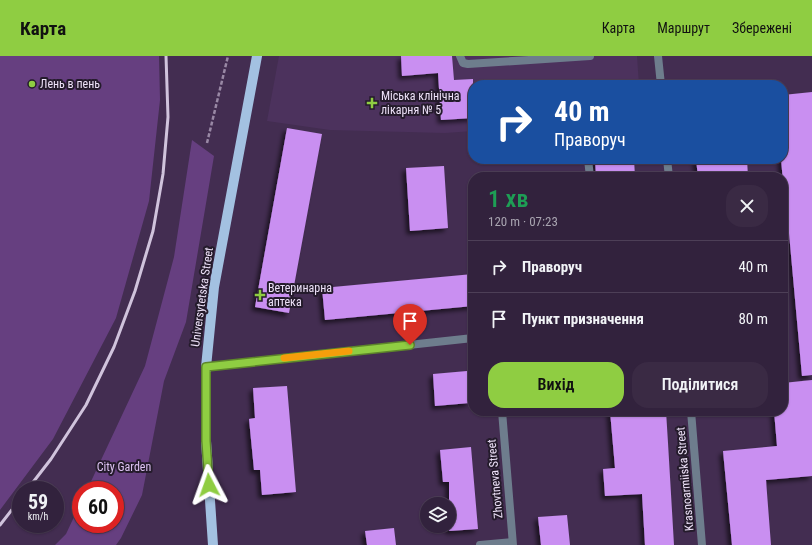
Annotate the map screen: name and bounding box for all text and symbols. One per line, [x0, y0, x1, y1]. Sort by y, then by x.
text: Карта [20, 17, 66, 40]
text: Карта [602, 20, 635, 36]
text: Маршрут [657, 20, 710, 36]
text: Збережені [732, 20, 792, 36]
place label: Лень в пень [40, 77, 100, 91]
marker: Лень в пень [27, 79, 37, 89]
place label: Міська клінічна лікарня № 5 [381, 89, 460, 117]
text: 40 m [554, 95, 610, 128]
icon: right [488, 96, 540, 148]
marker: Міська клінічна лікарня № 5 [366, 97, 378, 109]
text: Праворуч [554, 129, 626, 150]
text: 1 хв [488, 185, 528, 213]
button: close [726, 185, 768, 227]
text: 120 m · 07:23 [488, 214, 558, 229]
street label: Universytetska Street [188, 246, 216, 348]
icon: right [488, 256, 510, 278]
text: Праворуч [522, 258, 582, 276]
text: 40 m [738, 258, 768, 276]
place label: Ветеринарна аптека [268, 281, 332, 309]
marker: Ветеринарна аптека [255, 290, 265, 300]
pin [393, 304, 427, 345]
icon: arrive [488, 308, 510, 330]
icon: arrive [399, 310, 421, 332]
text: Пункт призначення [522, 310, 644, 328]
text: 80 m [738, 310, 768, 328]
button: Вихід [488, 362, 624, 408]
button: Поділитися [632, 362, 768, 408]
street label: Krasnoarmiiska Street [673, 426, 697, 532]
street label: Zhovtneva Street [485, 438, 505, 519]
park label: City Garden [97, 460, 152, 474]
position arrow [188, 464, 230, 506]
speed limit sign: 60 [72, 481, 124, 533]
text: 59 [28, 490, 48, 514]
map controls [420, 497, 456, 533]
button: layers [420, 497, 456, 533]
text: km/h [28, 511, 48, 522]

